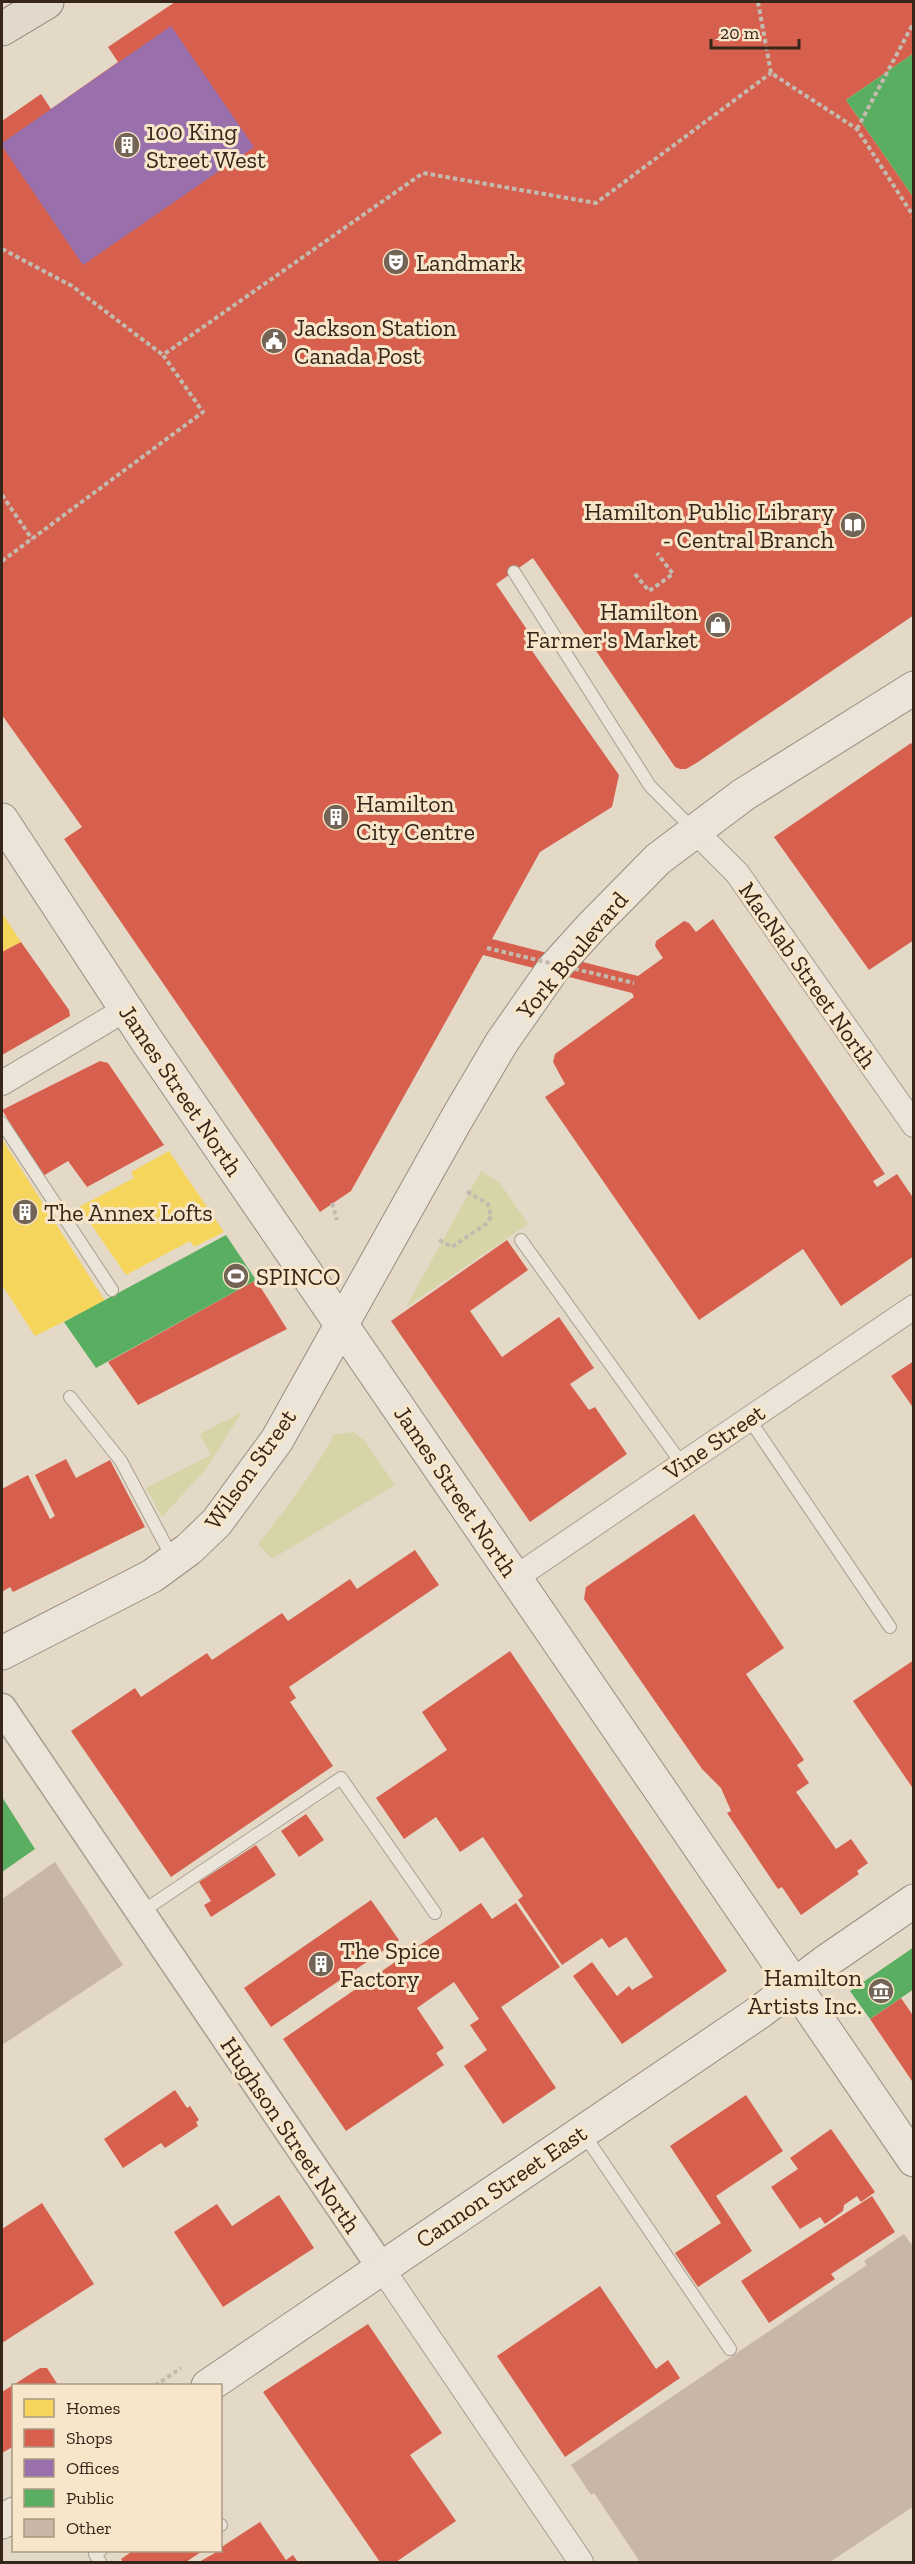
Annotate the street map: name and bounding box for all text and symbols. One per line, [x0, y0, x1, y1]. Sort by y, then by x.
scale bar [711, 12, 800, 50]
text: 20 m [720, 22, 760, 44]
place label: 100 King Street West [146, 117, 266, 174]
building icon: 100 King Street West [112, 130, 142, 160]
theatre icon: Landmark [381, 247, 411, 277]
place label: Landmark [416, 248, 523, 277]
place label: Jackson Station Canada Post [294, 313, 457, 370]
public building icon: Jackson Station Canada Post [259, 326, 289, 356]
place label: Hamilton Public Library - Central Branch [584, 497, 835, 554]
library icon: Hamilton Public Library - Central Branch [838, 510, 868, 540]
place label: Hamilton Farmer's Market [526, 597, 698, 654]
shop icon: Hamilton Farmer's Market [703, 610, 733, 640]
place label: Hamilton City Centre [356, 789, 475, 846]
building icon: Hamilton City Centre [321, 802, 351, 832]
street label: MacNab Street North [733, 876, 884, 1074]
street label: York Boulevard [510, 885, 634, 1025]
street label: James Street North [113, 999, 249, 1182]
building icon: The Annex Lofts [10, 1197, 40, 1227]
place label: The Annex Lofts [44, 1198, 213, 1227]
sports icon: SPINCO [221, 1261, 251, 1291]
place label: SPINCO [256, 1262, 341, 1291]
street label: Vine Street [657, 1398, 770, 1487]
street label: James Street North [388, 1400, 524, 1583]
street label: Wilson Street [198, 1403, 302, 1535]
place label: The Spice Factory [340, 1936, 440, 1993]
building icon: The Spice Factory [306, 1949, 336, 1979]
place label: Hamilton Artists Inc. [748, 1963, 862, 2020]
museum icon: Hamilton Artists Inc. [866, 1976, 896, 2006]
street label: Hughson Street North [215, 2031, 368, 2239]
street label: Cannon Street East [410, 2118, 592, 2254]
legend [12, 2384, 222, 2552]
text: Homes [66, 2397, 120, 2419]
text: Shops [66, 2427, 113, 2449]
text: Offices [66, 2457, 119, 2479]
text: Public [66, 2487, 114, 2509]
text: Other [66, 2517, 112, 2539]

